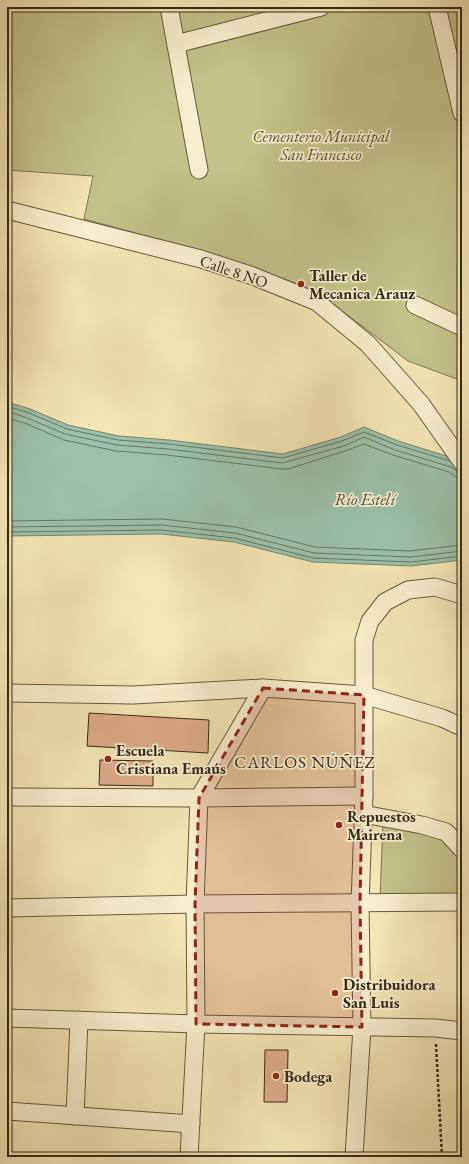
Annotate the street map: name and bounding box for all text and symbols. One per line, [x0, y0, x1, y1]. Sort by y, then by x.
park label: Cementerio Municipal San Francisco [252, 126, 390, 165]
street label: Calle 8 NO [197, 250, 271, 293]
place label: Taller de Mecanica Arauz [309, 265, 415, 304]
marker: Taller de Mecanica Arauz [296, 279, 306, 289]
water label: Río Estelí [335, 488, 397, 510]
place label: Escuela Cristiana Emaús [116, 740, 226, 779]
district label: CARLOS NÚÑEZ [234, 751, 376, 773]
marker: Escuela Cristiana Emaús [103, 754, 113, 764]
place label: Repuestos Mairena [347, 806, 416, 845]
marker: Repuestos Mairena [334, 820, 344, 830]
place label: Distribuidora San Luis [343, 974, 437, 1013]
marker: Distribuidora San Luis [330, 988, 340, 998]
place label: Bodega [284, 1066, 333, 1087]
marker: Bodega [271, 1071, 281, 1081]

